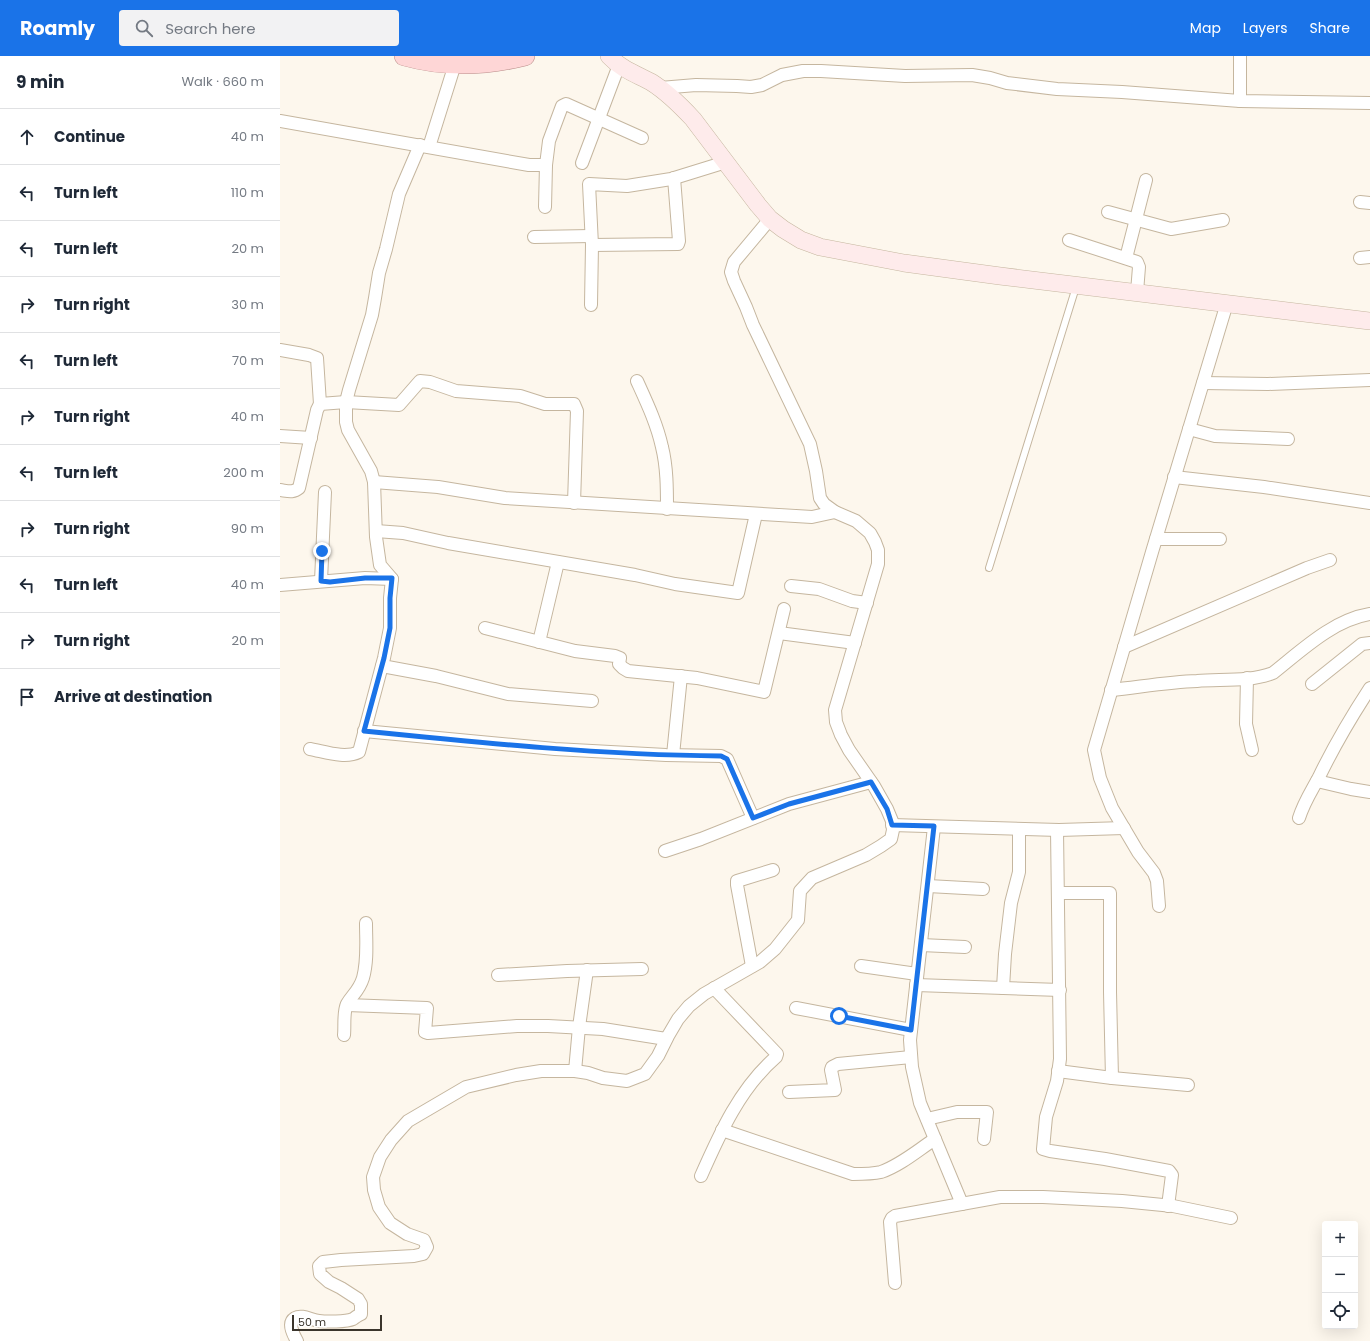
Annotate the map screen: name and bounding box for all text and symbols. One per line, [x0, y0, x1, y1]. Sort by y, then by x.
search box [119, 10, 399, 46]
text: Roamly [20, 15, 95, 42]
icon: search [133, 17, 155, 39]
text: Search here [165, 18, 256, 39]
text: Map [1190, 18, 1221, 38]
text: Layers [1243, 18, 1287, 38]
text: Share [1309, 18, 1350, 38]
text: 9 min [16, 70, 65, 94]
text: Walk · 660 m [181, 72, 264, 91]
icon: ahead [16, 126, 38, 148]
text: Continue [54, 126, 125, 147]
text: 40 m [231, 127, 264, 146]
icon: left [16, 182, 38, 204]
text: Turn left [54, 182, 118, 203]
text: 110 m [231, 183, 264, 202]
icon: left [16, 238, 38, 260]
text: Turn left [54, 238, 118, 259]
text: 20 m [231, 239, 264, 258]
icon: right [16, 294, 38, 316]
text: Turn right [54, 294, 130, 315]
text: 30 m [231, 295, 264, 314]
icon: left [16, 350, 38, 372]
text: Turn left [54, 350, 118, 371]
text: 70 m [232, 351, 264, 370]
icon: right [16, 406, 38, 428]
text: Turn right [54, 406, 130, 427]
text: 40 m [231, 407, 264, 426]
icon: left [16, 462, 38, 484]
text: Turn left [54, 462, 118, 483]
text: 200 m [223, 463, 264, 482]
icon: right [16, 518, 38, 540]
text: Turn right [54, 518, 130, 539]
text: 90 m [231, 519, 264, 538]
route end [313, 542, 331, 560]
icon: left [16, 574, 38, 596]
text: Turn left [54, 574, 118, 595]
text: 40 m [231, 575, 264, 594]
icon: right [16, 630, 38, 652]
text: Turn right [54, 630, 130, 651]
text: 20 m [231, 631, 264, 650]
icon: arrive [16, 686, 38, 708]
text: Arrive at destination [54, 686, 212, 707]
route start [830, 1007, 848, 1025]
map controls [1322, 1221, 1358, 1329]
button: + [1322, 1221, 1358, 1257]
button: − [1322, 1257, 1358, 1293]
button: locate [1322, 1293, 1358, 1329]
scale bar [292, 1313, 382, 1332]
text: 50 m [298, 1314, 326, 1330]

